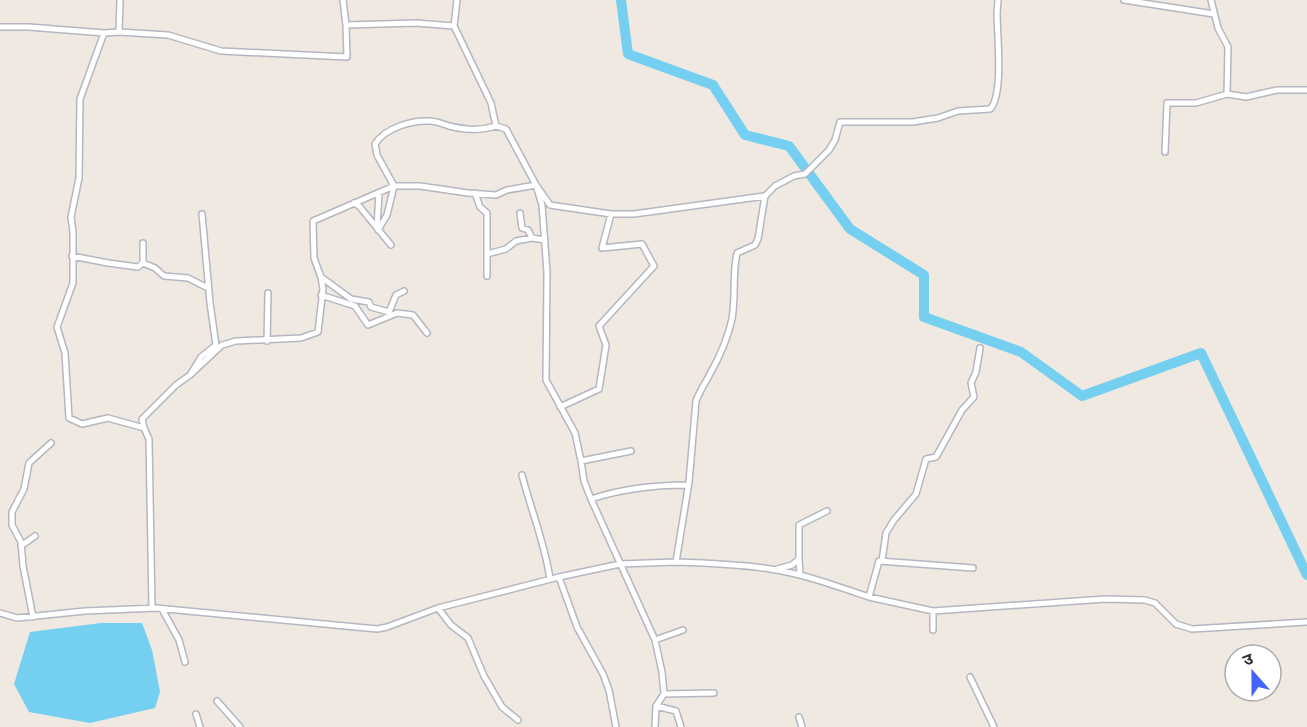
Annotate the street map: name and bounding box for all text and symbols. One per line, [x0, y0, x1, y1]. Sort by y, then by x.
north arrow [1223, 643, 1283, 703]
text: उ [1240, 649, 1256, 670]

